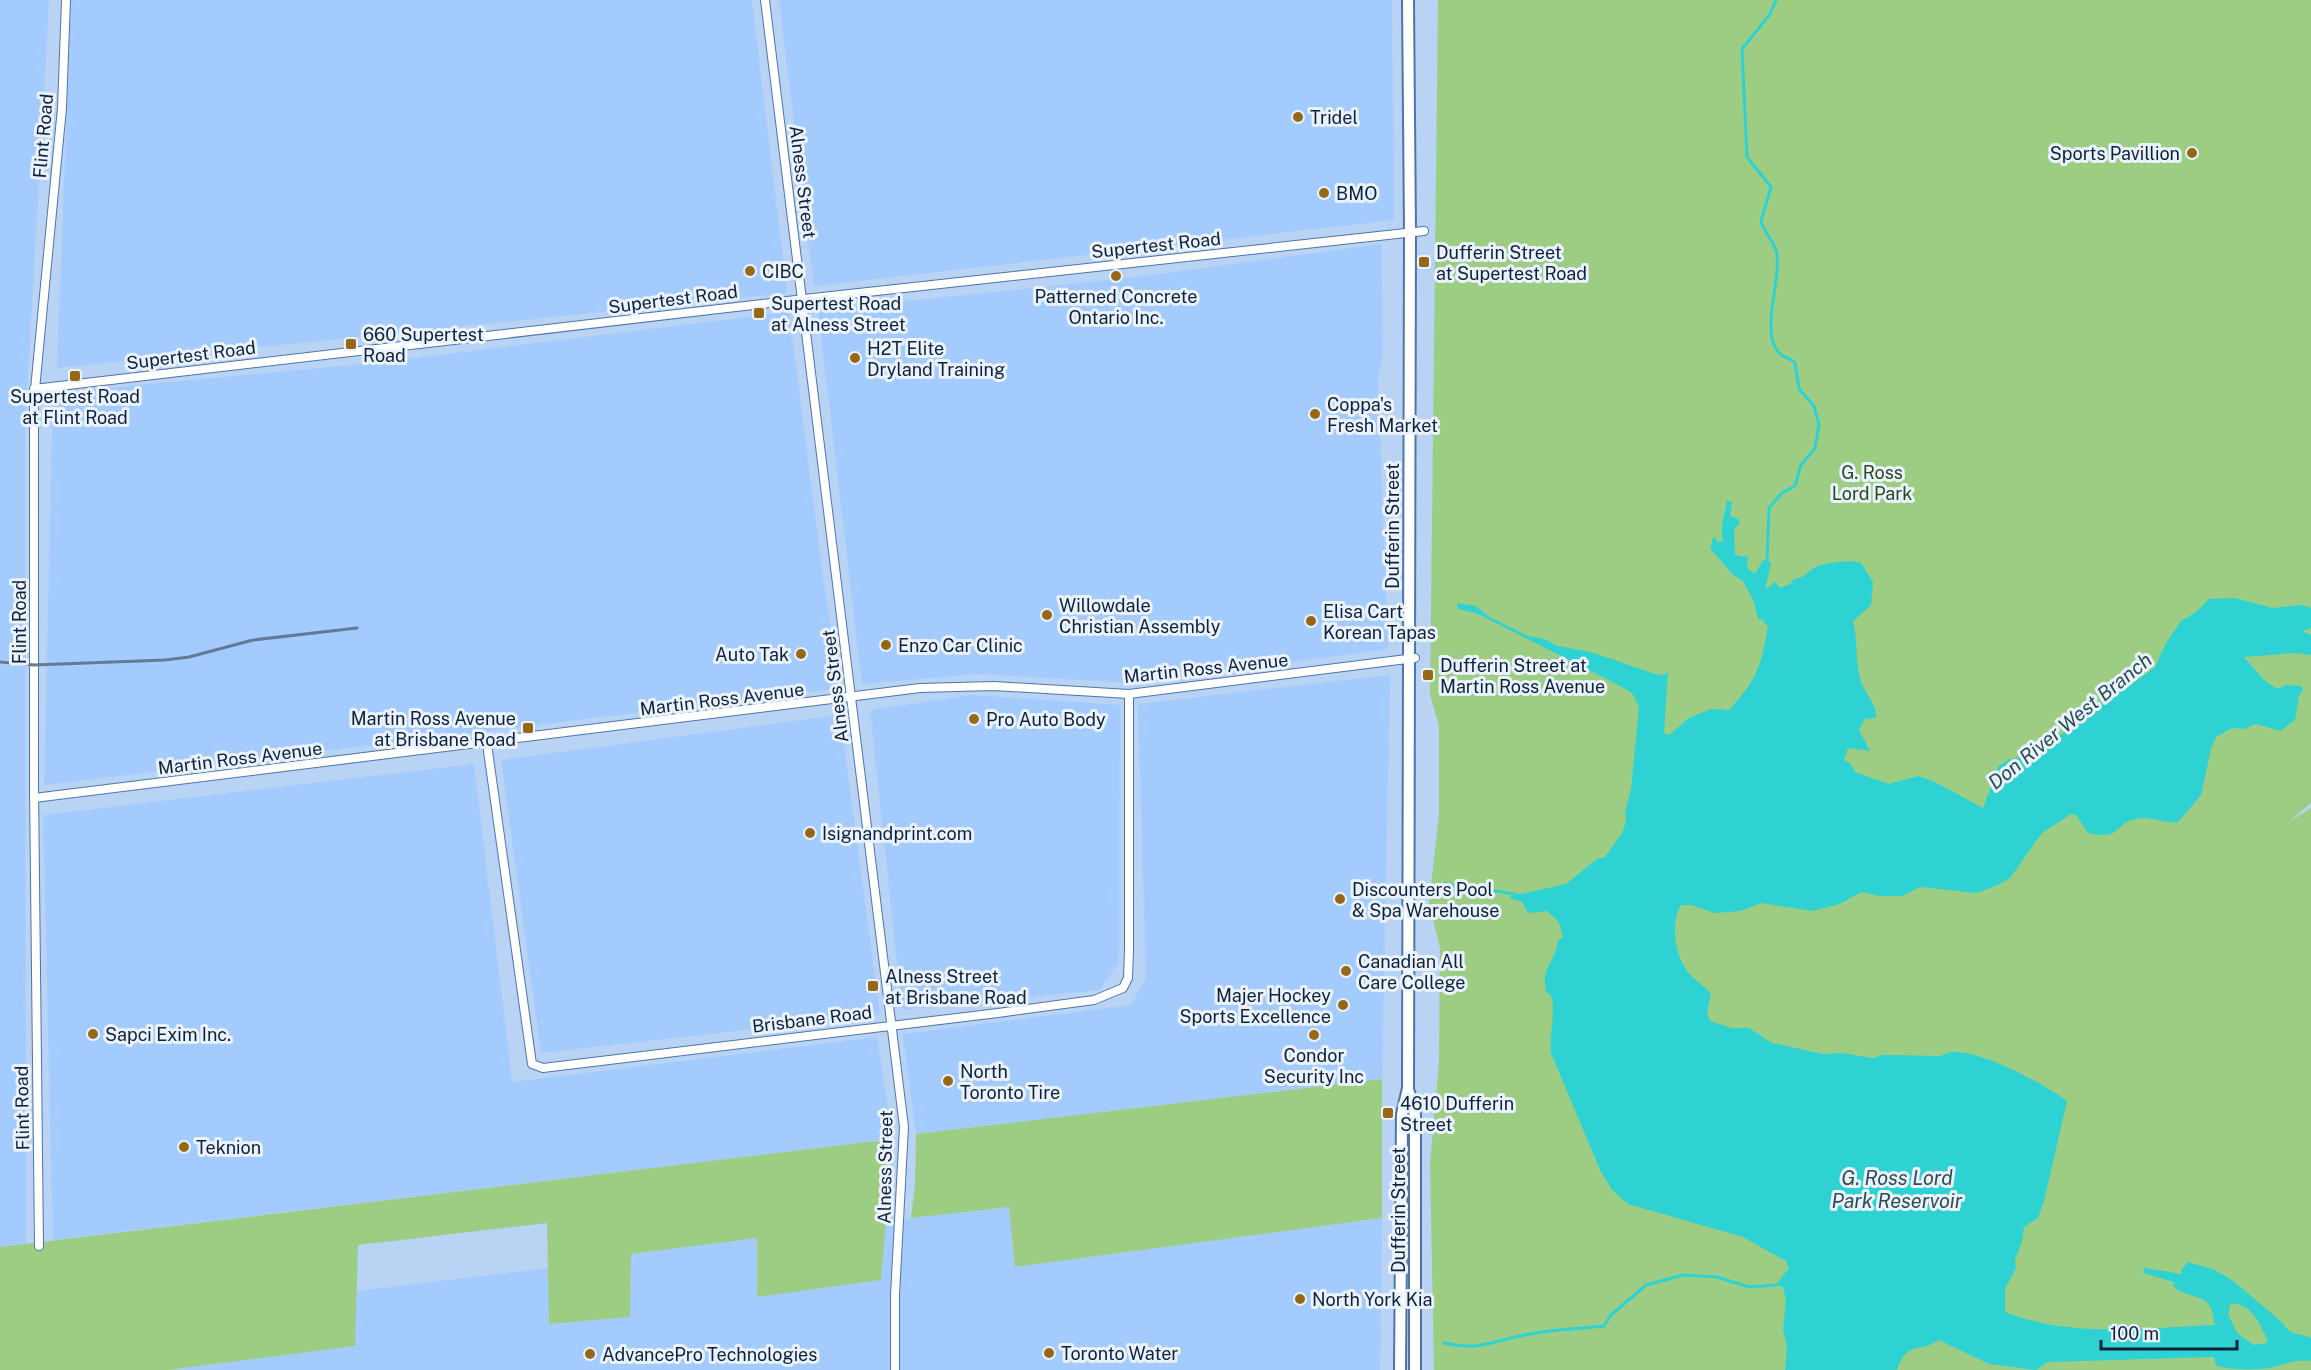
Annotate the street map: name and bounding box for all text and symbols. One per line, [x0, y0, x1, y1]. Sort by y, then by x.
street label: Flint Road [29, 93, 57, 179]
place label: Tridel [1310, 107, 1358, 128]
marker: Tridel [1291, 110, 1305, 124]
street label: Alness Street [786, 124, 820, 240]
place label: Sports Pavillion [2050, 143, 2180, 164]
marker: Sports Pavillion [2185, 146, 2199, 160]
place label: BMO [1336, 183, 1377, 204]
marker: BMO [1317, 186, 1331, 200]
street label: Supertest Road [1090, 228, 1222, 262]
place label: Dufferin Street at Supertest Road [1436, 242, 1587, 284]
marker: Dufferin Street at Supertest Road [1417, 255, 1431, 269]
place label: CIBC [762, 261, 804, 282]
marker: CIBC [743, 264, 757, 278]
marker: Patterned Concrete Ontario Inc. [1109, 269, 1123, 283]
street label: Supertest Road [607, 281, 739, 317]
place label: Patterned Concrete Ontario Inc. [1035, 286, 1197, 328]
place label: Supertest Road at Alness Street [771, 293, 906, 335]
marker: Supertest Road at Alness Street [752, 306, 766, 320]
place label: 660 Supertest Road [363, 324, 484, 366]
street label: Supertest Road [125, 337, 257, 373]
marker: 660 Supertest Road [344, 337, 358, 351]
place label: H2T Elite Dryland Training [867, 338, 1005, 380]
marker: H2T Elite Dryland Training [848, 351, 862, 365]
marker: Supertest Road at Flint Road [68, 369, 82, 383]
place label: Supertest Road at Flint Road [10, 386, 140, 428]
place label: Coppa's Fresh Market [1327, 394, 1438, 436]
marker: Coppa's Fresh Market [1308, 407, 1322, 421]
park label: G. Ross Lord Park [1832, 462, 1912, 504]
street label: Dufferin Street [1382, 463, 1403, 589]
street label: Flint Road [9, 580, 30, 664]
place label: Willowdale Christian Assembly [1059, 595, 1221, 637]
place label: Elisa Cart Korean Tapas [1323, 601, 1436, 643]
marker: Willowdale Christian Assembly [1040, 608, 1054, 622]
marker: Elisa Cart Korean Tapas [1304, 614, 1318, 628]
street label: Alness Street [818, 628, 852, 744]
place label: Enzo Car Clinic [898, 635, 1023, 656]
marker: Enzo Car Clinic [879, 638, 893, 652]
place label: Auto Tak [715, 644, 789, 665]
marker: Auto Tak [794, 647, 808, 661]
water label: Don River West Branch [1983, 648, 2157, 794]
street label: Martin Ross Avenue [1123, 649, 1289, 687]
place label: Dufferin Street at Martin Ross Avenue [1440, 655, 1605, 697]
marker: Dufferin Street at Martin Ross Avenue [1421, 668, 1435, 682]
street label: Martin Ross Avenue [639, 679, 805, 719]
place label: Martin Ross Avenue at Brisbane Road [351, 708, 516, 750]
place label: Pro Auto Body [986, 709, 1106, 730]
marker: Pro Auto Body [967, 712, 981, 726]
marker: Martin Ross Avenue at Brisbane Road [521, 721, 535, 735]
street label: Martin Ross Avenue [157, 738, 323, 778]
place label: Isignandprint.com [822, 823, 972, 844]
marker: Isignandprint.com [803, 826, 817, 840]
place label: Discounters Pool & Spa Warehouse [1352, 879, 1499, 921]
marker: Discounters Pool & Spa Warehouse [1333, 892, 1347, 906]
place label: Canadian All Care College [1358, 951, 1466, 993]
marker: Canadian All Care College [1339, 964, 1353, 978]
place label: Alness Street at Brisbane Road [885, 966, 1027, 1008]
marker: Alness Street at Brisbane Road [866, 979, 880, 993]
place label: Majer Hockey Sports Excellence [1179, 985, 1331, 1027]
marker: Majer Hockey Sports Excellence [1336, 998, 1350, 1012]
street label: Brisbane Road [751, 1001, 873, 1037]
place label: Sapci Exim Inc. [105, 1024, 231, 1045]
marker: Sapci Exim Inc. [86, 1027, 100, 1041]
marker: Condor Security Inc [1307, 1028, 1321, 1042]
place label: Condor Security Inc [1264, 1045, 1364, 1087]
place label: North Toronto Tire [960, 1061, 1060, 1103]
street label: Flint Road [11, 1066, 33, 1150]
marker: North Toronto Tire [941, 1074, 955, 1088]
place label: 4610 Dufferin Street [1400, 1093, 1514, 1135]
marker: 4610 Dufferin Street [1381, 1106, 1395, 1120]
street label: Alness Street [874, 1110, 896, 1224]
place label: Teknion [196, 1137, 261, 1158]
marker: Teknion [177, 1140, 191, 1154]
street label: Dufferin Street [1388, 1147, 1409, 1273]
water label: G. Ross Lord Park Reservoir [1832, 1166, 1963, 1213]
place label: North York Kia [1312, 1289, 1432, 1310]
marker: North York Kia [1293, 1292, 1307, 1306]
scale bar [2101, 1313, 2238, 1351]
text: 100 m [2110, 1323, 2159, 1344]
place label: Toronto Water [1061, 1343, 1178, 1364]
place label: AdvancePro Technologies [602, 1344, 817, 1365]
marker: Toronto Water [1042, 1346, 1056, 1360]
marker: AdvancePro Technologies [583, 1347, 597, 1361]

